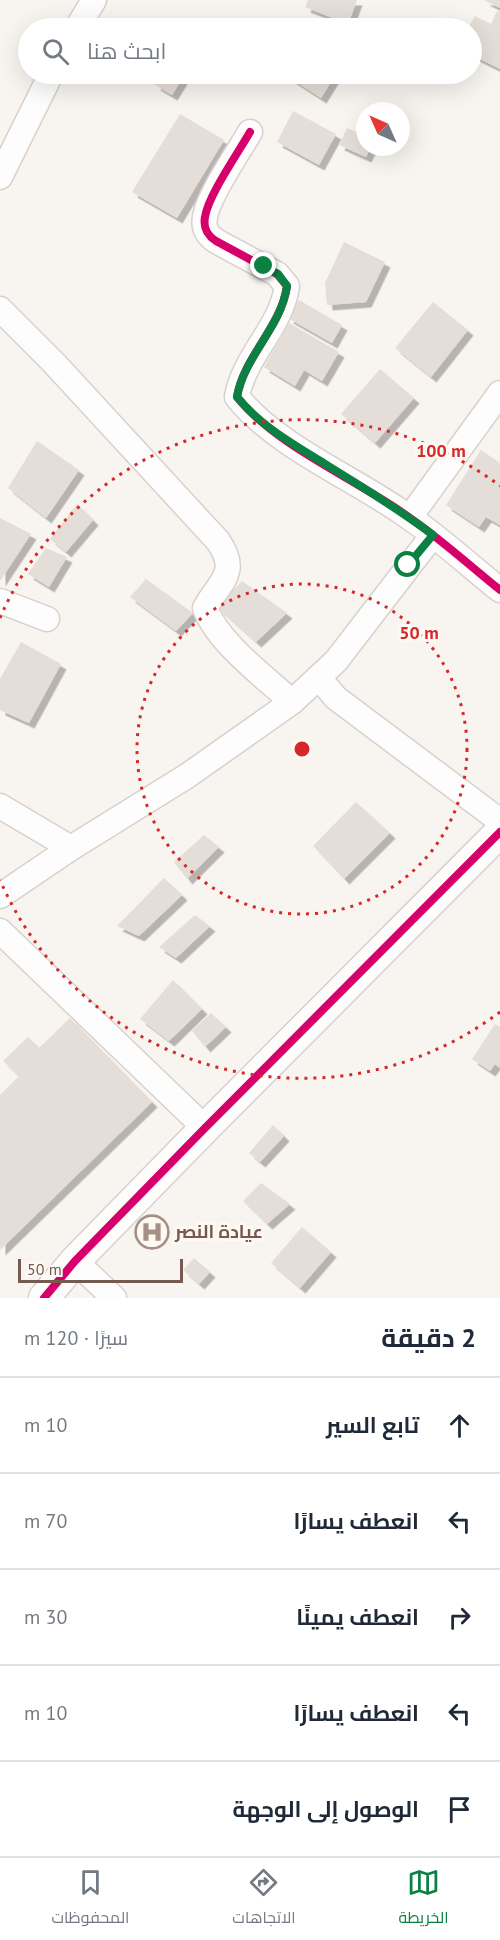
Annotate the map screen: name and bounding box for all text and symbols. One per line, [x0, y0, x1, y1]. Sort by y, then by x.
search box [18, 18, 482, 84]
icon: search [39, 35, 72, 68]
text: ابحث هنا [87, 37, 166, 65]
north arrow [356, 102, 410, 156]
route end [250, 252, 276, 278]
text: 100 m [416, 439, 466, 462]
route start [394, 551, 420, 577]
text: 50 m [399, 621, 439, 644]
centre of rings [292, 739, 312, 759]
hospital icon: عيادة النصر [134, 1214, 170, 1250]
place label: عيادة النصر [174, 1220, 263, 1243]
scale bar [18, 1256, 183, 1284]
text: 50 m [27, 1259, 62, 1279]
text: 2 دقيقة [381, 1321, 476, 1354]
text: سيرًا · 120 m [24, 1325, 128, 1351]
icon: ahead [443, 1409, 476, 1442]
text: تابع السير [326, 1411, 419, 1439]
text: 10 m [24, 1412, 67, 1438]
icon: left [443, 1505, 476, 1538]
text: انعطف يسارًا [293, 1507, 419, 1535]
text: 70 m [24, 1508, 67, 1534]
icon: right [443, 1601, 476, 1634]
text: انعطف يمينًا [296, 1603, 419, 1631]
text: 30 m [24, 1604, 67, 1630]
icon: left [443, 1697, 476, 1730]
text: انعطف يسارًا [293, 1699, 419, 1727]
text: 10 m [24, 1700, 67, 1726]
icon: arrive [443, 1793, 476, 1826]
text: الوصول إلى الوجهة [233, 1795, 419, 1823]
tab: المحفوظات [51, 1866, 129, 1932]
tab: الاتجاهات [232, 1866, 296, 1932]
tab: الخريطة [399, 1866, 449, 1932]

